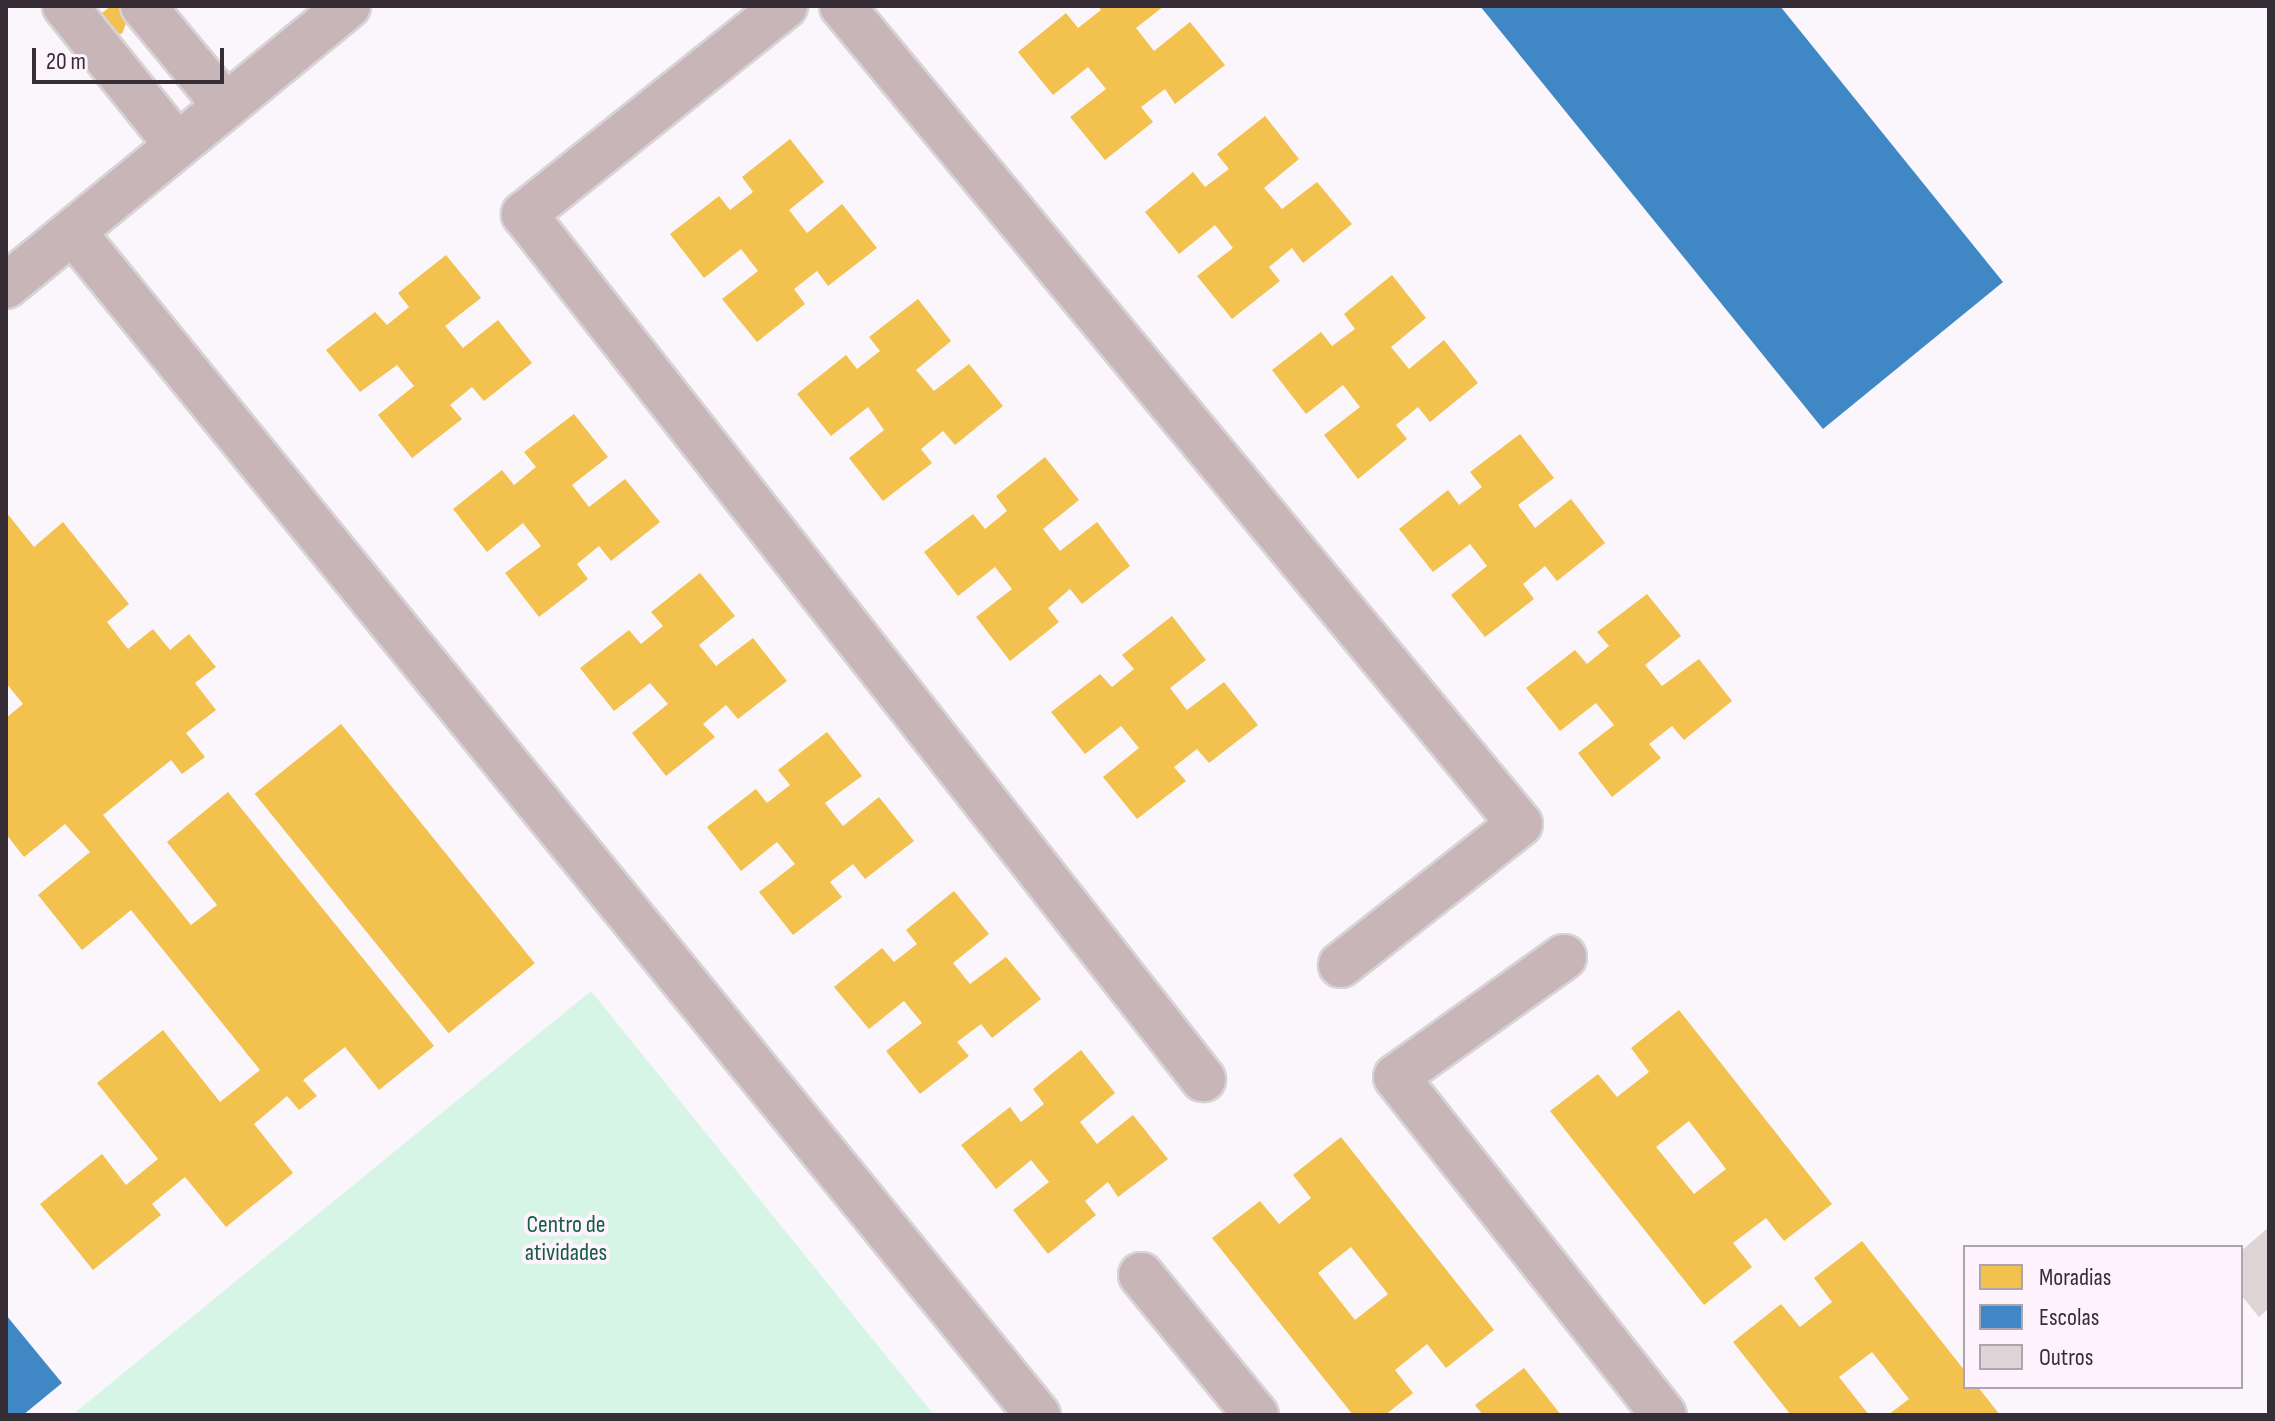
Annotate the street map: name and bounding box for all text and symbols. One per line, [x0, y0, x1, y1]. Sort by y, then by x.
scale bar [36, 32, 228, 82]
text: 20 m [46, 47, 86, 76]
park label: Centro de atividades [525, 1211, 607, 1267]
legend [1963, 1245, 2243, 1389]
text: Moradias [2039, 1263, 2111, 1292]
text: Escolas [2039, 1303, 2099, 1332]
text: Outros [2039, 1343, 2093, 1372]

